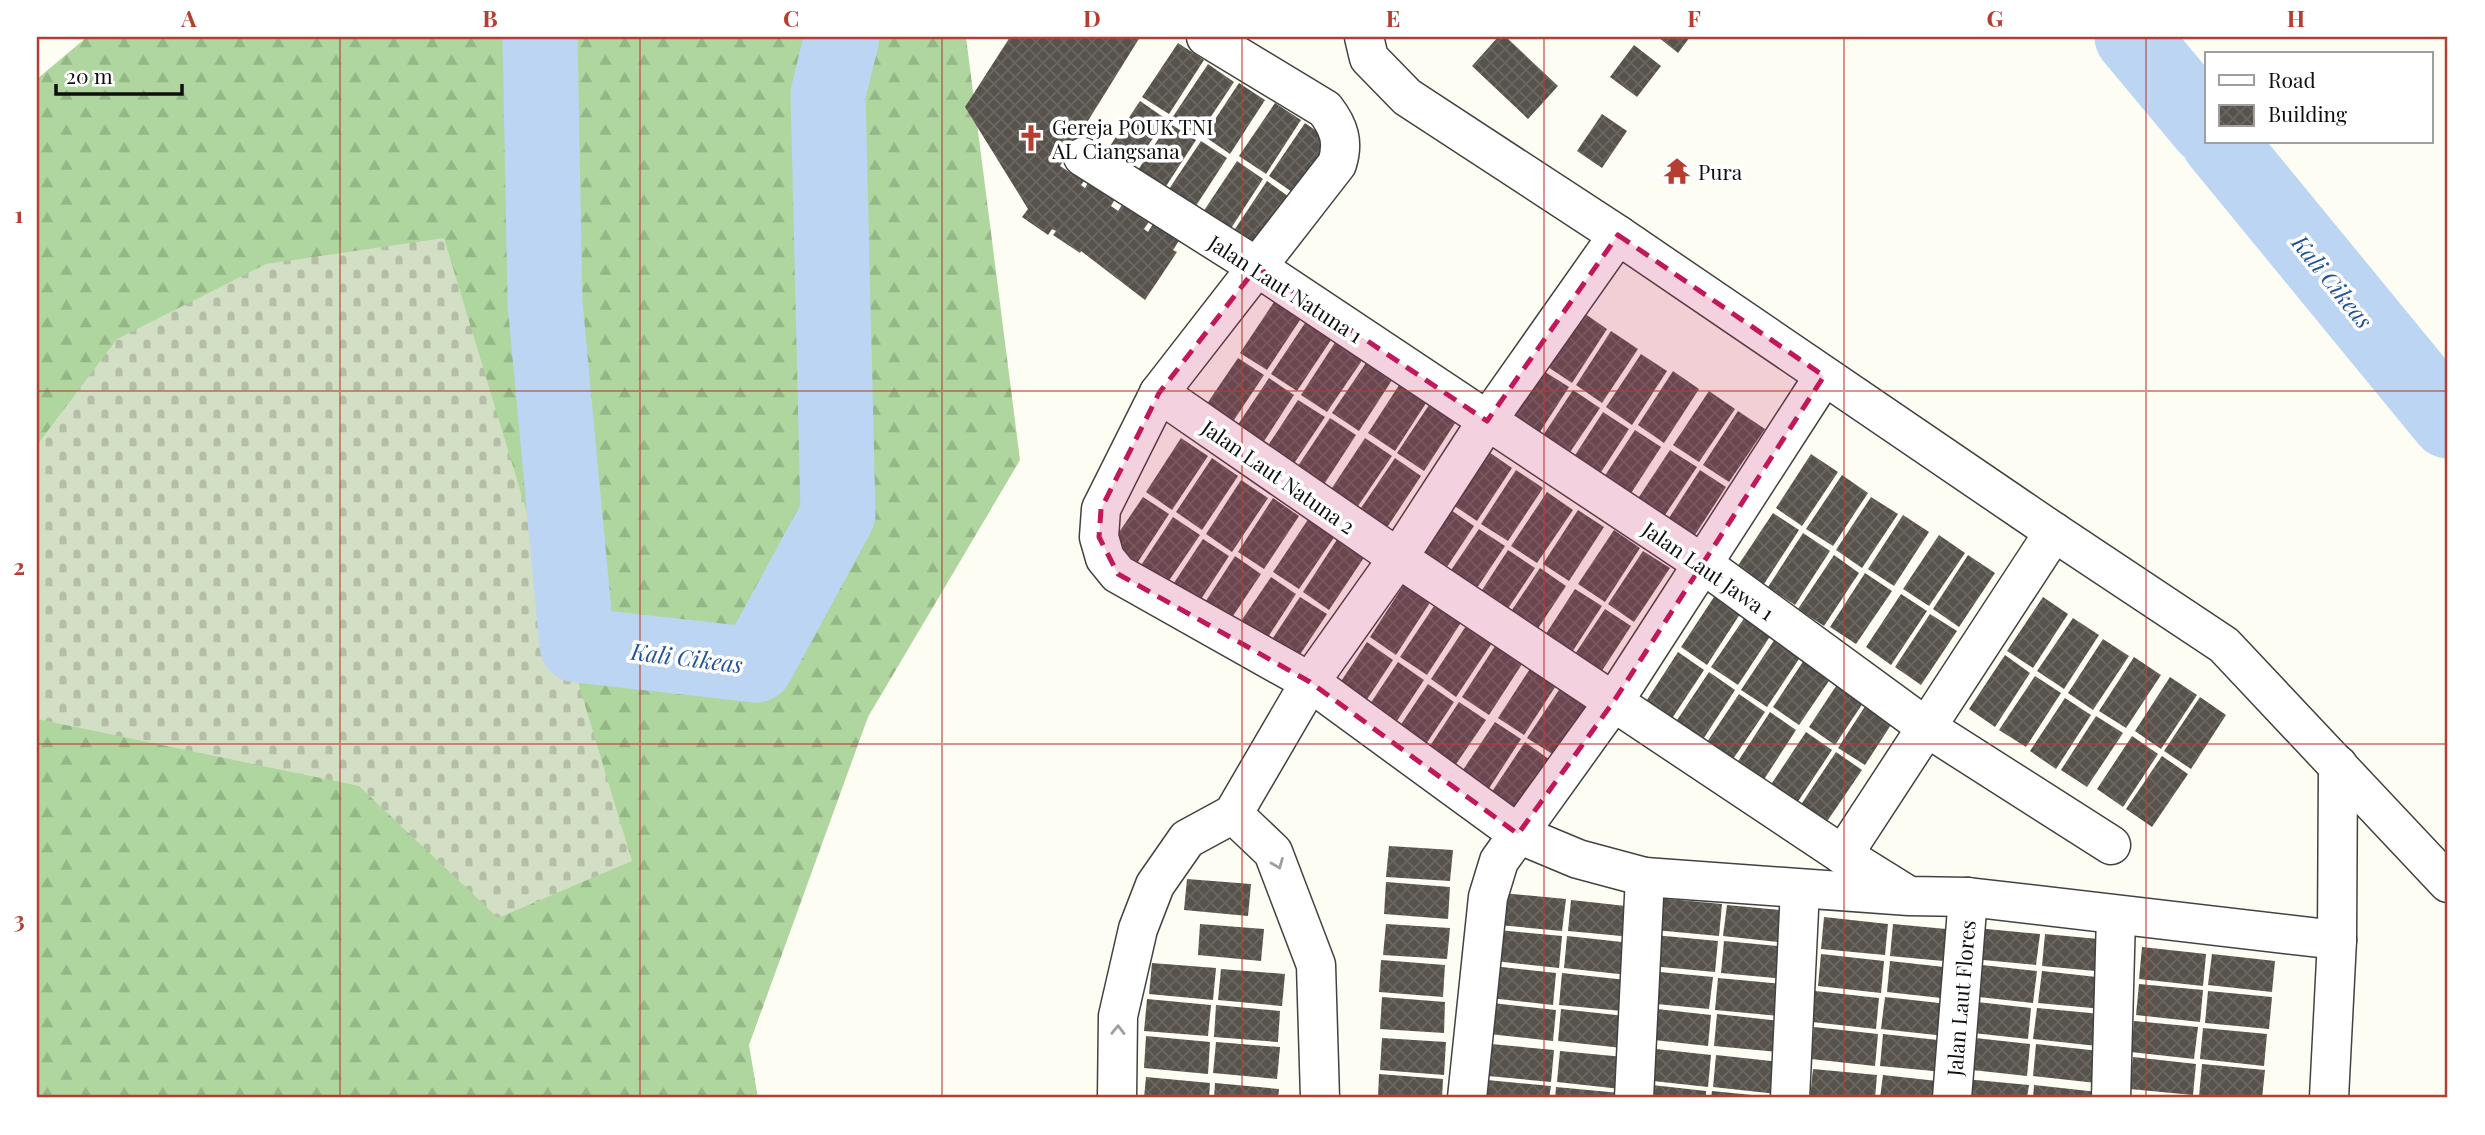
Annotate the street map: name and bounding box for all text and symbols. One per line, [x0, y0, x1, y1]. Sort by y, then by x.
text: A [180, 2, 197, 33]
text: B [482, 2, 498, 33]
text: C [783, 2, 799, 33]
text: D [1083, 2, 1101, 33]
text: E [1386, 2, 1400, 33]
text: F [1687, 2, 1701, 33]
text: G [1987, 2, 2004, 33]
text: H [2287, 2, 2305, 33]
scale bar [56, 52, 182, 96]
legend [2205, 52, 2432, 144]
text: 20 m [66, 61, 113, 89]
text: Road [2268, 65, 2316, 93]
text: Building [2268, 99, 2347, 127]
place label: Gereja POUK TNI AL Ciangsana [1051, 112, 1214, 164]
church icon: Gereja POUK TNI AL Ciangsana [1016, 123, 1046, 153]
temple icon: Pura [1662, 156, 1692, 186]
place label: Pura [1698, 157, 1743, 185]
text: 1 [15, 198, 24, 229]
street label: Jalan Laut Natuna 1 [1203, 227, 1369, 349]
water label: Kali Cikeas [2285, 227, 2380, 334]
street label: Jalan Laut Natuna 2 [1196, 412, 1361, 539]
street label: Jalan Laut Jawa 1 [1637, 514, 1780, 626]
text: 2 [13, 550, 25, 581]
water label: Kali Cikeas [629, 635, 745, 679]
one-way arrow [1269, 857, 1283, 869]
text: 3 [13, 903, 25, 934]
street label: Jalan Laut Flores [1939, 919, 1981, 1078]
one-way arrow [1110, 1024, 1125, 1035]

